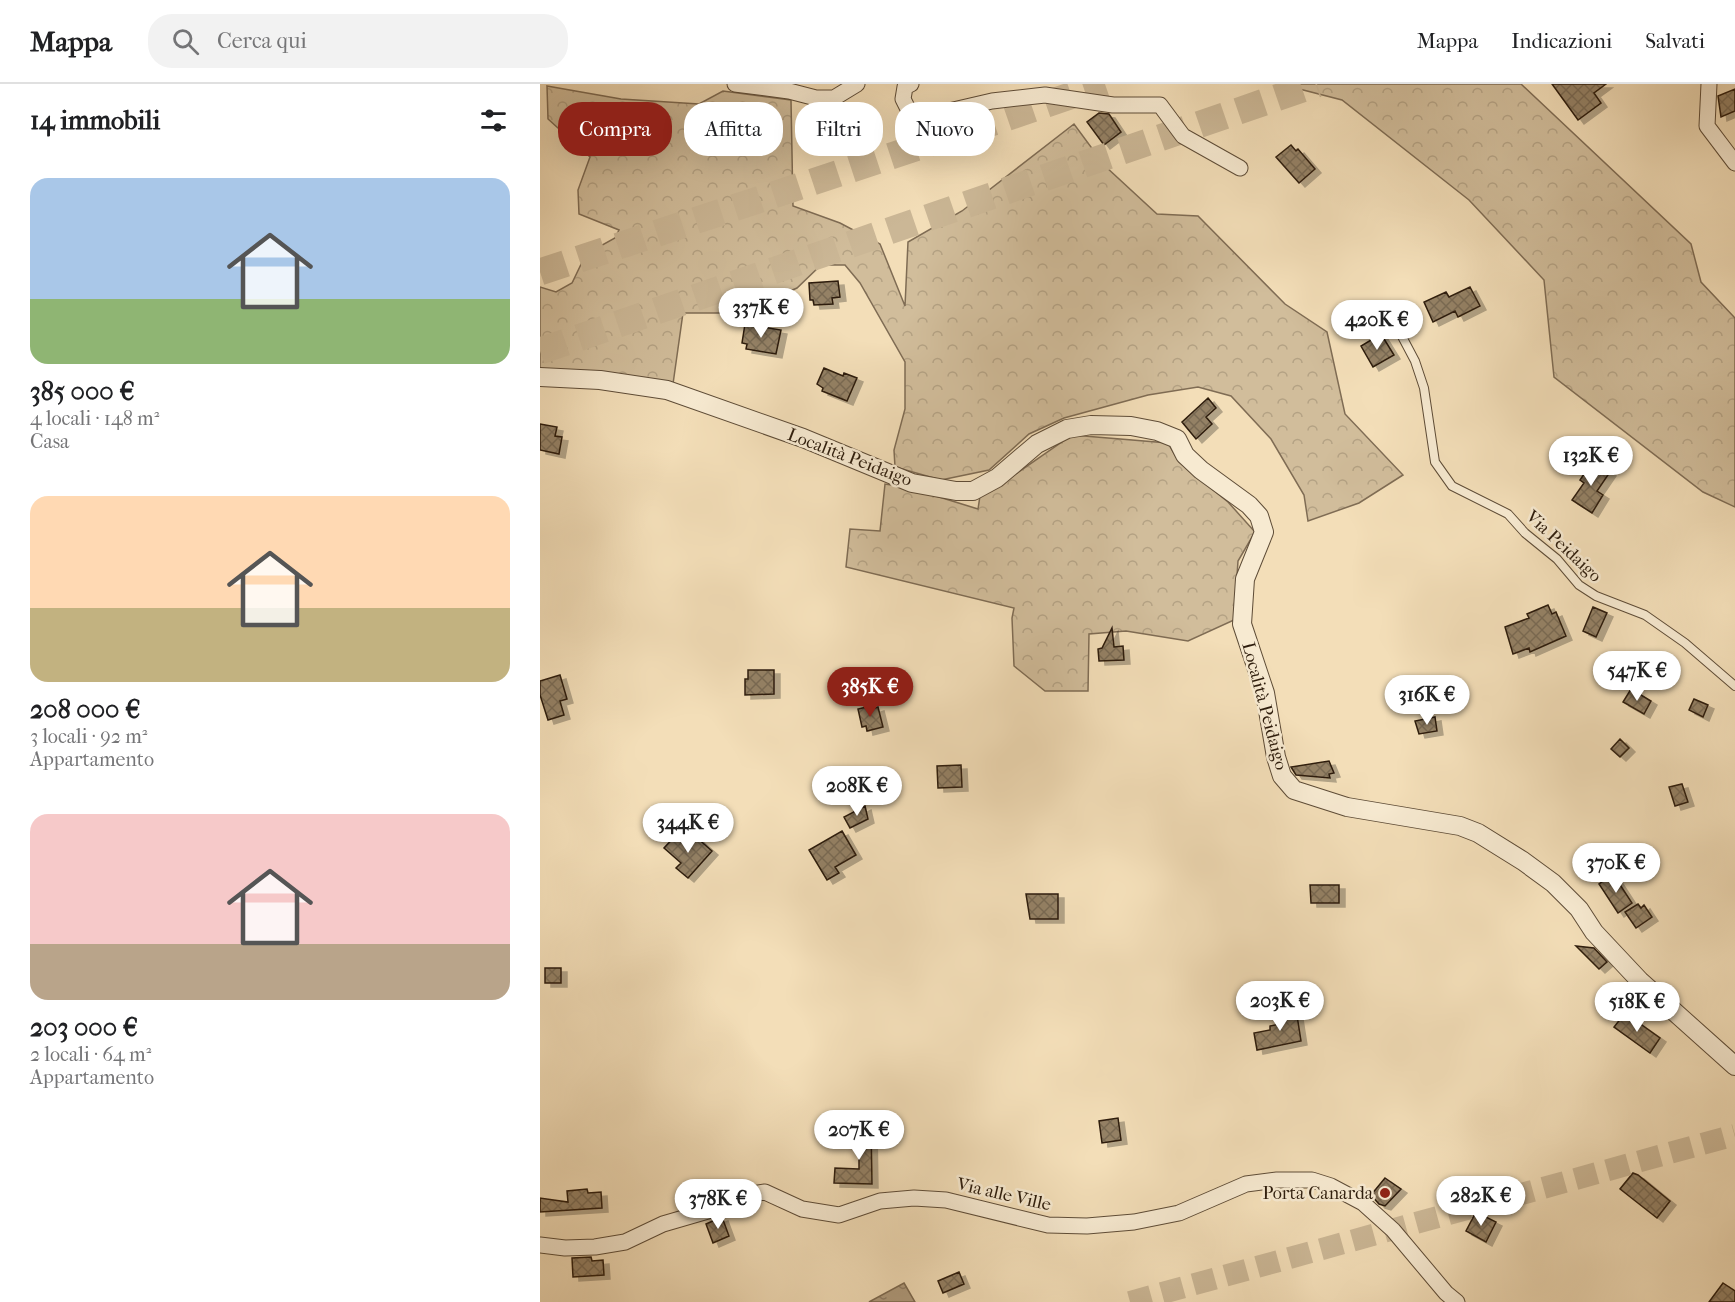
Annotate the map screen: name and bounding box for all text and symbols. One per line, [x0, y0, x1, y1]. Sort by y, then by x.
search box [148, 14, 568, 68]
text: Mappa [30, 25, 112, 58]
icon: search [169, 25, 202, 58]
text: Cerca qui [217, 28, 307, 54]
text: Mappa [1417, 29, 1478, 53]
text: Indicazioni [1511, 29, 1612, 53]
text: Salvati [1645, 29, 1705, 53]
chip: Compra [558, 102, 672, 156]
chip: Affitta [684, 102, 783, 156]
chip: Filtri [795, 102, 883, 156]
chip: Nuovo [895, 102, 995, 156]
icon: filters [477, 104, 510, 137]
text: 14 immobili [30, 105, 160, 136]
icon: home [216, 217, 324, 325]
pin: 337K € [712, 288, 810, 339]
text: 337K € [733, 296, 789, 319]
pin: 420K € [1328, 300, 1426, 351]
text: 420K € [1345, 308, 1409, 331]
text: 385 000 € [30, 376, 135, 407]
text: 4 locali · 148 m² [30, 407, 159, 430]
street label: Località Peidaigo [785, 424, 915, 491]
text: Casa [30, 430, 69, 453]
pin: 132K € [1542, 436, 1640, 487]
text: 132K € [1563, 444, 1619, 467]
street label: Via Peidaigo [1521, 505, 1606, 587]
icon: home [216, 535, 324, 643]
street label: Località Peidaigo [1237, 640, 1292, 772]
pin: 547K € [1588, 651, 1686, 702]
text: 547K € [1607, 659, 1667, 682]
pin: 385K € [821, 667, 919, 718]
text: 385K € [841, 675, 899, 698]
pin: 316K € [1378, 675, 1476, 726]
text: 316K € [1399, 683, 1455, 706]
text: 208 000 € [30, 694, 140, 725]
text: 3 locali · 92 m² [30, 725, 147, 748]
text: Appartamento [30, 748, 154, 771]
pin: 208K € [808, 766, 906, 817]
text: 208K € [826, 774, 888, 797]
pin: 344K € [639, 803, 737, 854]
text: 344K € [657, 811, 719, 834]
pin: 370K € [1567, 843, 1665, 894]
text: 370K € [1586, 851, 1646, 874]
icon: home [216, 853, 324, 961]
pin: 203K € [1231, 981, 1329, 1032]
pin: 518K € [1588, 982, 1686, 1033]
text: 203K € [1250, 989, 1310, 1012]
text: 518K € [1609, 990, 1665, 1013]
text: 203 000 € [30, 1012, 138, 1043]
text: 2 locali · 64 m² [30, 1043, 151, 1066]
text: Appartamento [30, 1066, 154, 1089]
pin: 207K € [810, 1110, 908, 1161]
text: 207K € [828, 1118, 890, 1141]
street label: Via alle Ville [954, 1173, 1053, 1216]
pin: 282K € [1432, 1176, 1530, 1227]
pin: 378K € [669, 1179, 767, 1230]
place label: Porta Canarda [1262, 1183, 1374, 1204]
text: 282K € [1450, 1184, 1512, 1207]
marker: Porta Canarda [1378, 1186, 1392, 1200]
text: 378K € [689, 1187, 747, 1210]

